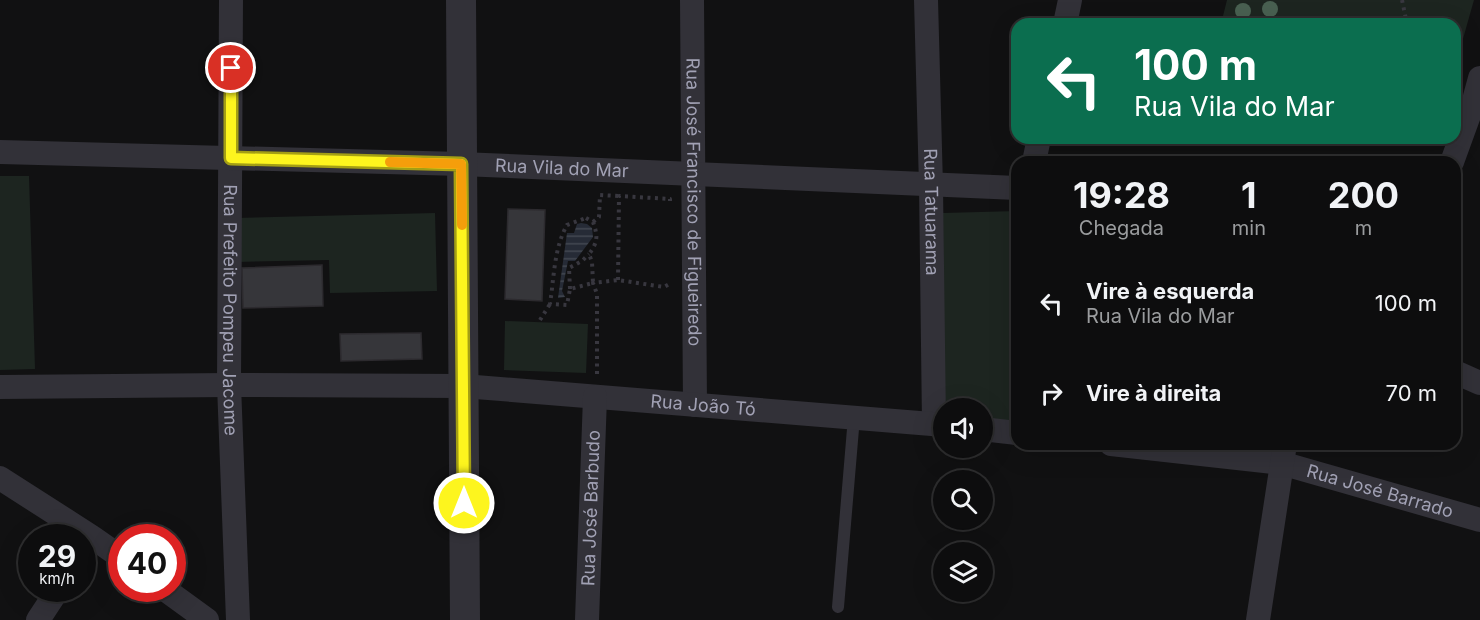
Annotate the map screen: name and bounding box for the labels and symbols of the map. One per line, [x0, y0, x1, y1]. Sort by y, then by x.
pin [205, 42, 256, 93]
street label: Rua José Francisco de Figueiredo [682, 58, 706, 346]
street label: Rua Tatuarama [920, 148, 943, 276]
street label: Rua Vila do Mar [494, 154, 629, 181]
street label: Rua Prefeito Pompeu Jacome [219, 184, 242, 436]
street label: Rua João Tó [650, 390, 757, 420]
street label: Rua José Barbudo [577, 430, 604, 586]
street label: Rua José Barrado [1305, 460, 1456, 522]
position arrow [432, 471, 496, 535]
speed limit sign: 40 [108, 524, 186, 602]

